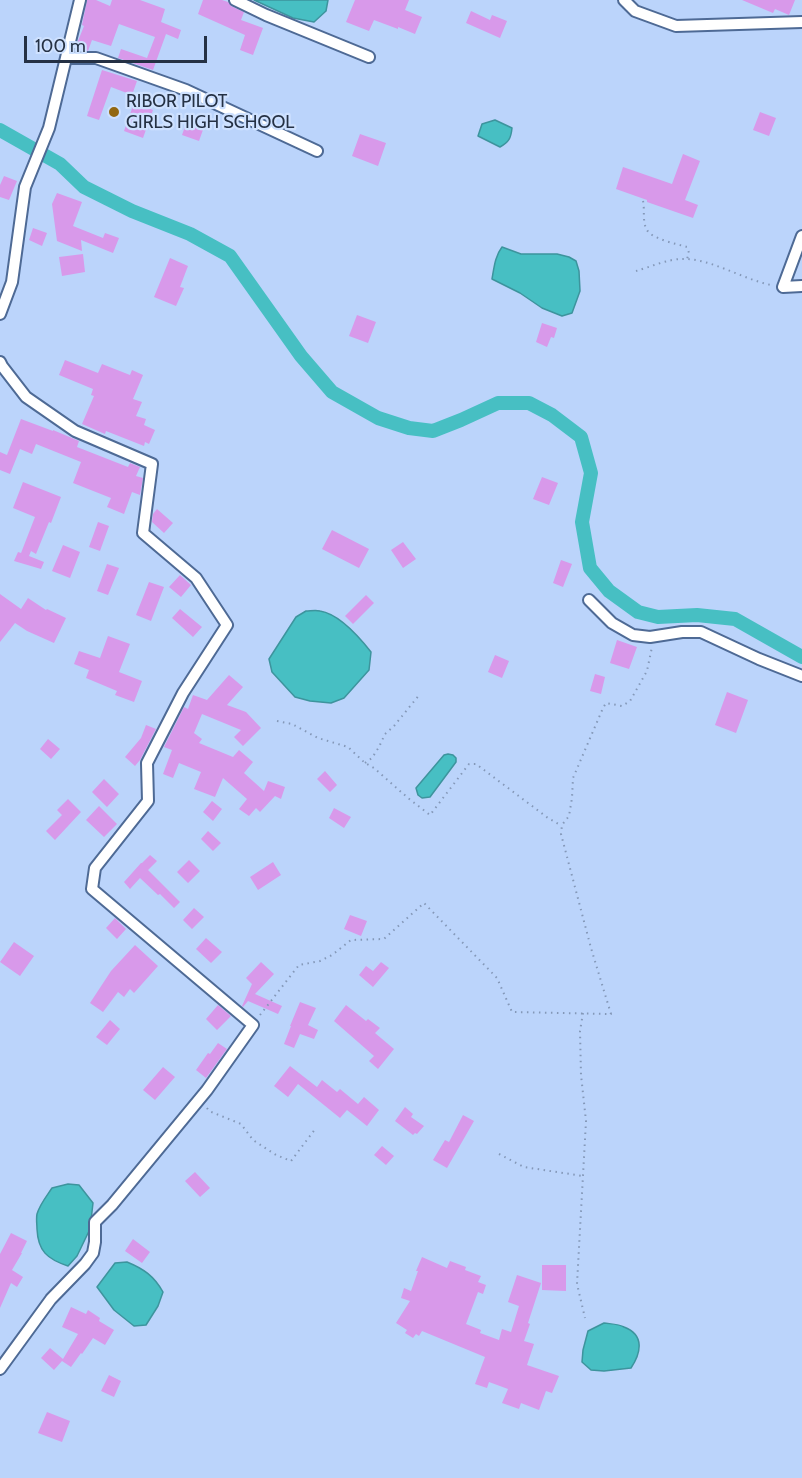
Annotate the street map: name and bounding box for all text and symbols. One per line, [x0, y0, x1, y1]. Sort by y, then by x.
scale bar [27, 24, 210, 62]
text: 100 m [35, 35, 86, 57]
place label: RIBOR PILOT GIRLS HIGH SCHOOL [126, 91, 294, 134]
marker: RIBOR PILOT GIRLS HIGH SCHOOL [107, 105, 121, 119]

